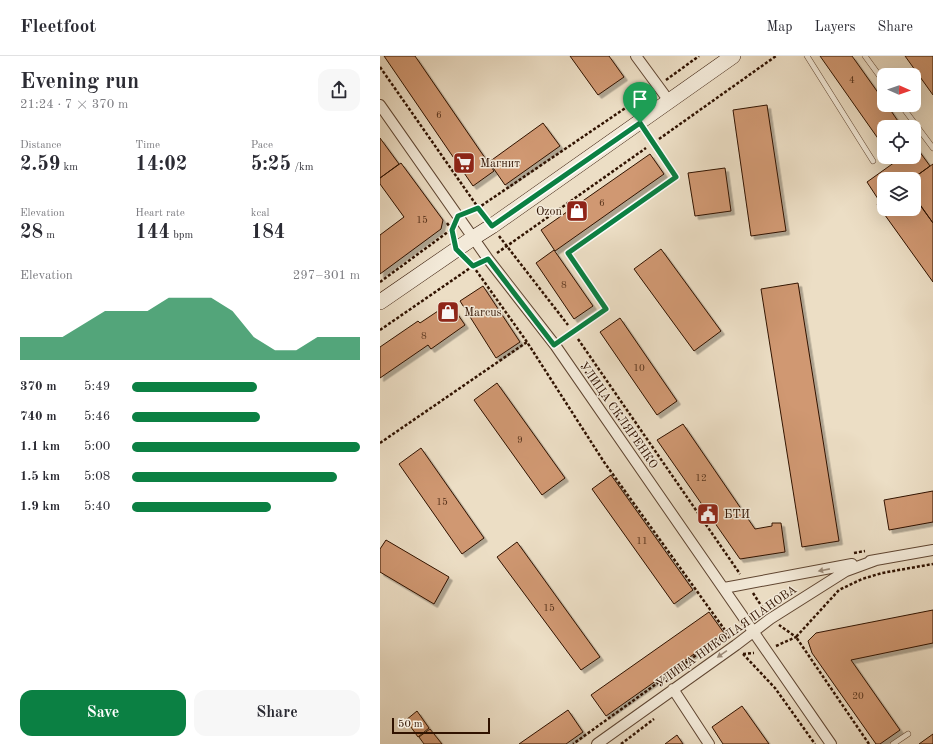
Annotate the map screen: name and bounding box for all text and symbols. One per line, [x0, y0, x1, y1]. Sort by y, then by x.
text: Fleetfoot [20, 18, 96, 37]
text: Map [767, 20, 793, 34]
text: Layers [815, 20, 856, 34]
text: Share [878, 20, 913, 34]
north arrow [877, 68, 921, 112]
map controls [877, 68, 921, 216]
button: share [318, 69, 360, 111]
text: Evening run [20, 71, 139, 93]
house number: 4 [849, 75, 855, 85]
pin [623, 82, 657, 123]
icon: arrive [629, 88, 651, 110]
text: 21:24 · 7 × 370 m [20, 98, 128, 111]
house number: 6 [436, 110, 442, 120]
button: locate [877, 120, 921, 164]
text: Distance [20, 140, 61, 151]
text: Time [135, 140, 160, 151]
text: Pace [251, 140, 273, 151]
supermarket icon: Магнит [451, 150, 477, 176]
text: 2.59 [20, 155, 60, 175]
text: 14:02 [135, 155, 187, 175]
text: 5:25 [251, 155, 291, 175]
place label: Магнит [480, 158, 520, 170]
text: km [60, 162, 78, 173]
text: /km [291, 162, 314, 173]
button: layers [877, 172, 921, 216]
shop icon: Ozon [564, 198, 590, 224]
house number: 6 [599, 198, 605, 208]
place label: Ozon [536, 206, 563, 218]
text: Elevation [20, 208, 65, 219]
text: Heart rate [135, 208, 185, 219]
text: kcal [251, 208, 270, 219]
house number: 15 [416, 215, 428, 225]
text: 28 [20, 223, 43, 243]
text: 144 [135, 223, 170, 243]
text: 184 [251, 223, 285, 243]
text: m [43, 230, 55, 241]
text: bpm [170, 230, 193, 241]
text: Elevation [20, 269, 73, 282]
text: 297–301 m [293, 269, 360, 282]
house number: 8 [561, 280, 567, 290]
shop icon: Marcus [435, 299, 461, 325]
place label: Marcus [464, 307, 502, 319]
house number: 8 [421, 331, 427, 341]
street label: УЛИЦА СКЛЯРЕНКО [577, 360, 660, 471]
house number: 10 [633, 363, 645, 373]
text: 370 m [20, 380, 57, 393]
text: 5:49 [84, 380, 110, 393]
text: 740 m [20, 410, 57, 423]
text: 5:46 [84, 410, 110, 423]
house number: 9 [517, 435, 523, 445]
text: 1.1 km [20, 440, 60, 453]
text: 5:00 [84, 440, 110, 453]
text: 1.5 km [20, 470, 60, 483]
text: 5:08 [84, 470, 110, 483]
house number: 12 [695, 473, 707, 483]
house number: 15 [436, 497, 448, 507]
text: 1.9 km [20, 500, 60, 513]
text: 5:40 [84, 500, 110, 513]
public building icon: БТИ [695, 501, 721, 527]
place label: БТИ [724, 509, 750, 521]
house number: 11 [636, 536, 648, 546]
one-way arrow [818, 567, 830, 573]
street label: УЛИЦА НИКОЛАЯ ПАНОВА [654, 583, 799, 690]
house number: 15 [543, 603, 555, 613]
one-way arrow [717, 650, 728, 658]
button: Save [20, 690, 186, 736]
button: Share [194, 690, 360, 736]
house number: 20 [852, 691, 864, 701]
scale bar [392, 716, 490, 735]
text: 50 m [398, 719, 423, 730]

